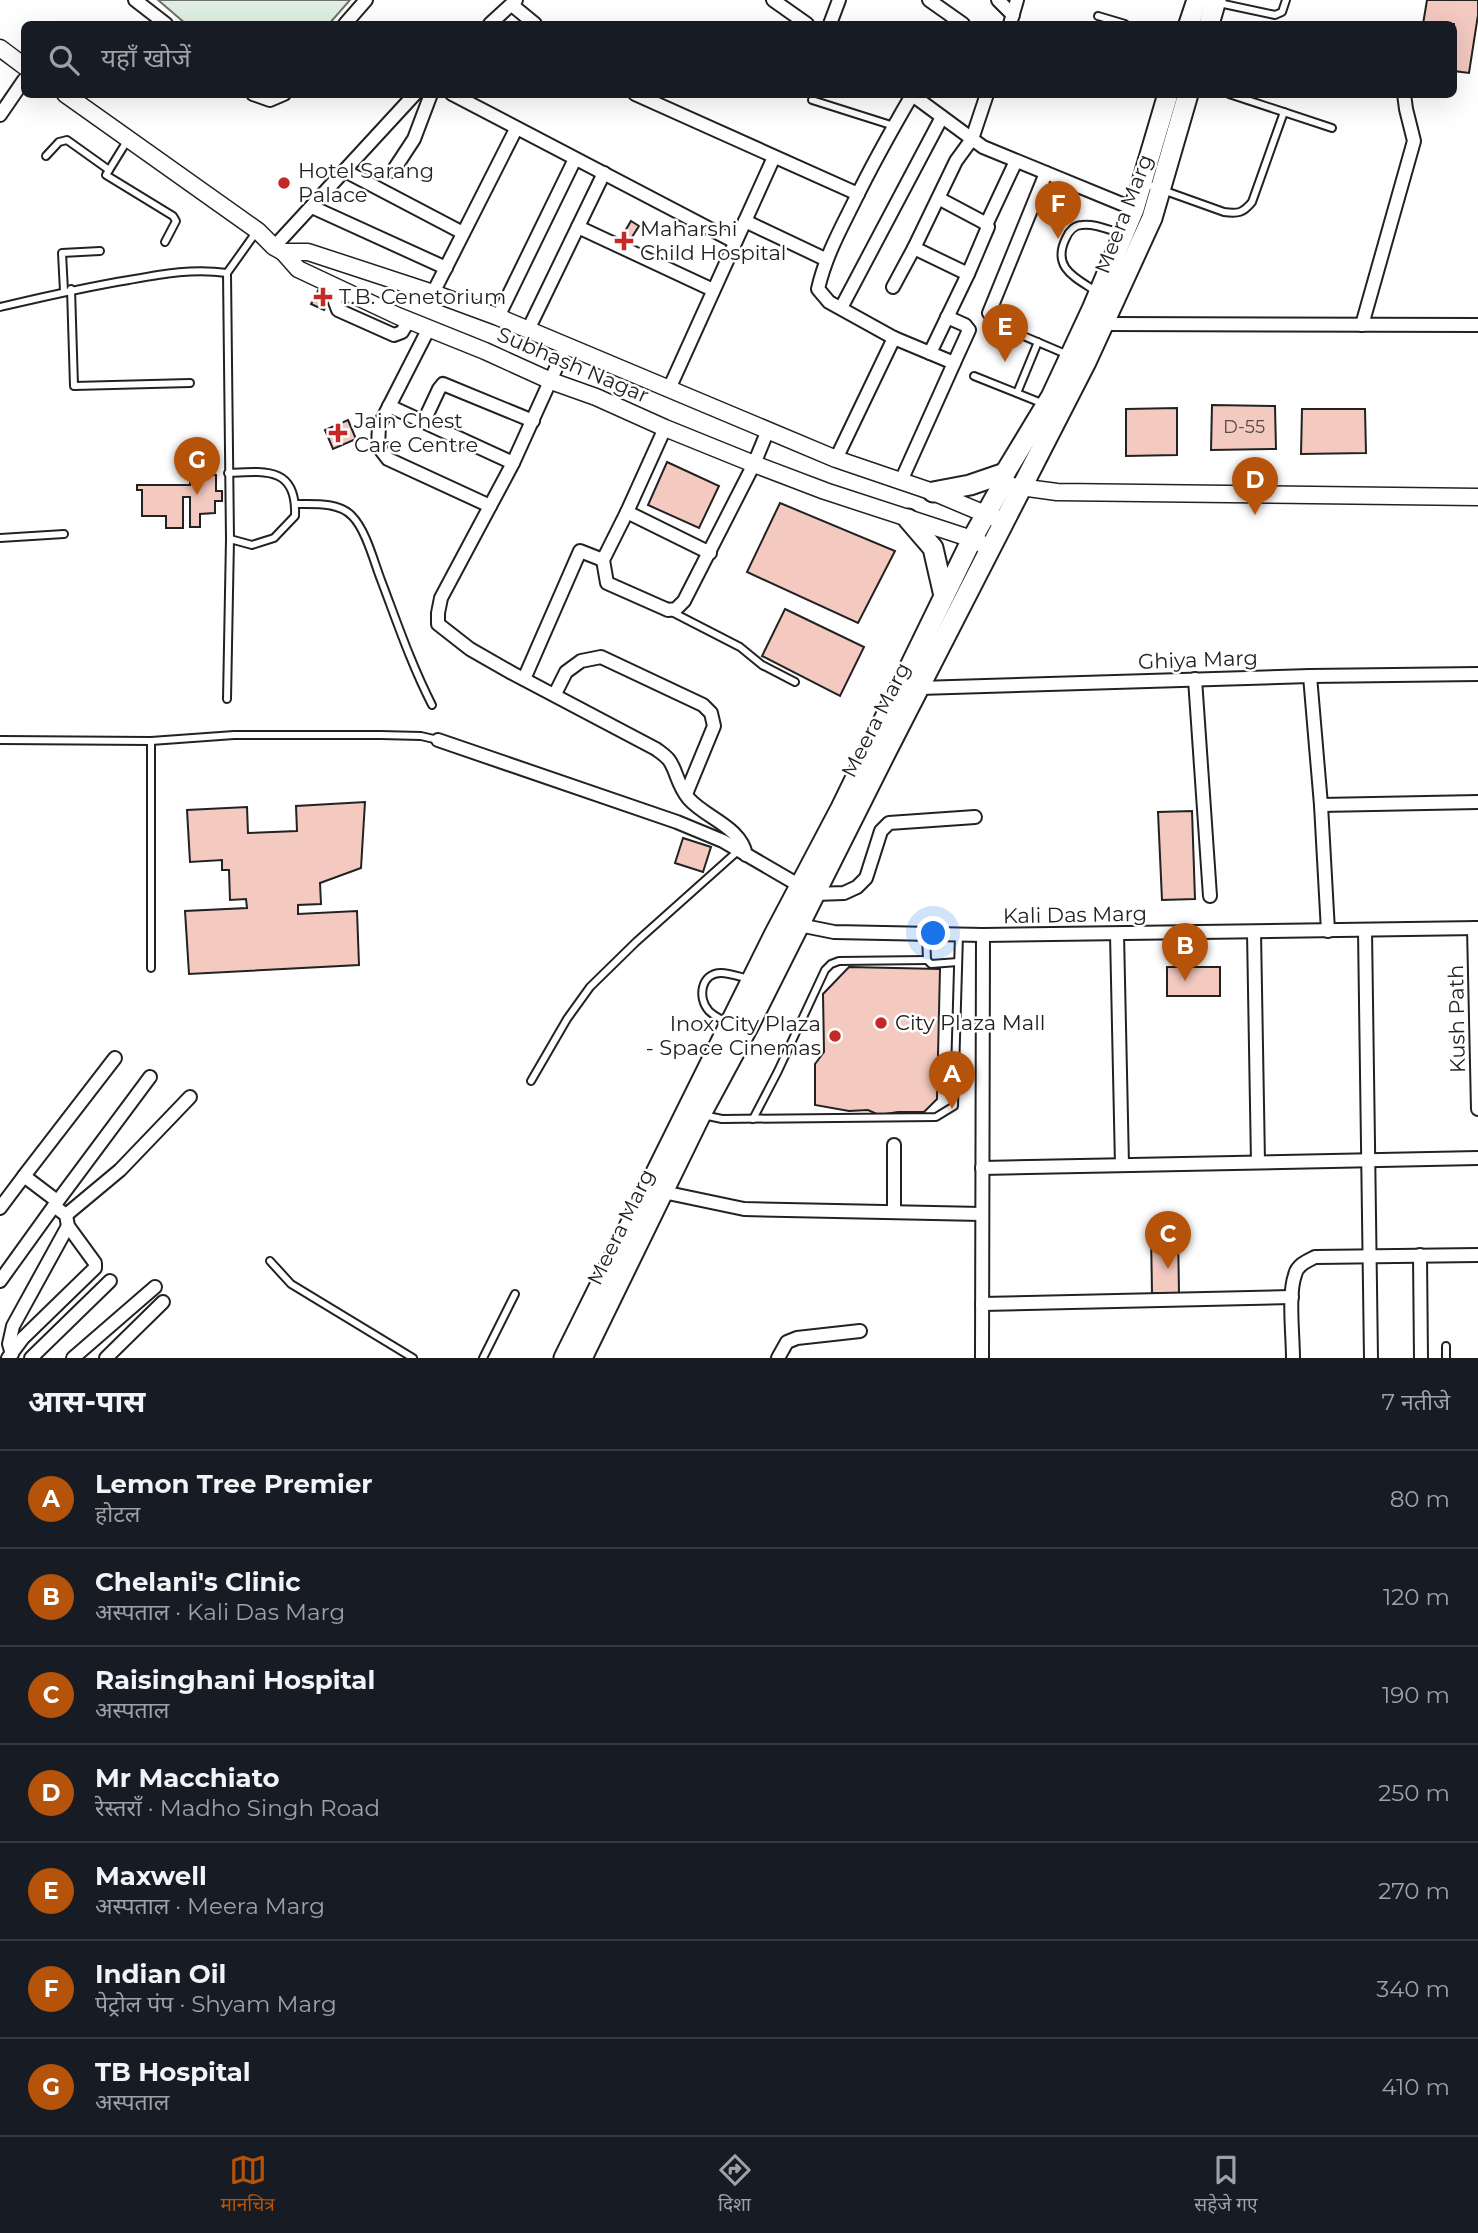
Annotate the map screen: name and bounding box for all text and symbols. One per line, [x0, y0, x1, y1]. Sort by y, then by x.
search box [21, 21, 1457, 98]
icon: search [45, 41, 83, 79]
text: यहाँ खोजें [101, 42, 191, 74]
street label: Meera Marg [1089, 151, 1158, 277]
place label: Hotel Sarang Palace [298, 158, 434, 207]
marker: Hotel Sarang Palace [276, 175, 292, 191]
pin: F [1035, 181, 1081, 239]
place label: Maharshi Child Hospital [640, 216, 786, 265]
marker: Maharshi Child Hospital [614, 231, 634, 251]
place label: T.B. Cenetorium [339, 284, 506, 309]
marker: T.B. Cenetorium [313, 287, 333, 307]
pin: E [982, 304, 1028, 362]
street label: Subhash Nagar [494, 321, 653, 408]
place label: Jain Chest Care Centre [353, 408, 478, 457]
house number: D-55 [1223, 416, 1265, 438]
marker: Jain Chest Care Centre [328, 423, 348, 443]
pin: G [174, 437, 220, 495]
pin: D [1232, 457, 1278, 515]
street label: Ghiya Marg [1138, 645, 1258, 674]
street label: Meera Marg [836, 658, 915, 782]
street label: Kali Das Marg [1003, 901, 1147, 928]
your location [916, 916, 950, 950]
pin: B [1162, 923, 1208, 981]
street label: Kush Path [1443, 965, 1470, 1073]
place label: City Plaza Mall [895, 1010, 1046, 1035]
place label: Inox City Plaza - Space Cinemas [646, 1011, 821, 1060]
marker: City Plaza Mall [873, 1015, 889, 1031]
marker: Inox City Plaza - Space Cinemas [827, 1028, 843, 1044]
pin: A [929, 1051, 975, 1109]
street label: Meera Marg [582, 1165, 659, 1289]
pin: C [1145, 1211, 1191, 1269]
text: आस-पास [28, 1383, 146, 1420]
text: 7 नतीजे [1382, 1388, 1450, 1416]
text: Lemon Tree Premier [95, 1468, 373, 1500]
text: A [42, 1485, 60, 1513]
text: 80 m [1390, 1485, 1450, 1513]
text: होटल [95, 1500, 140, 1528]
text: Chelani's Clinic [95, 1566, 301, 1598]
text: B [42, 1583, 60, 1611]
text: 120 m [1383, 1583, 1450, 1611]
text: अस्पताल · Kali Das Marg [95, 1598, 345, 1626]
text: Raisinghani Hospital [95, 1664, 375, 1696]
text: C [43, 1681, 59, 1709]
text: 190 m [1382, 1681, 1450, 1709]
text: अस्पताल [95, 1696, 169, 1724]
text: Mr Macchiato [95, 1762, 280, 1794]
text: D [42, 1779, 61, 1807]
text: 250 m [1378, 1779, 1450, 1807]
text: रेस्तराँ · Madho Singh Road [95, 1794, 380, 1822]
text: Maxwell [95, 1860, 207, 1892]
text: E [43, 1877, 59, 1905]
text: 270 m [1378, 1877, 1450, 1905]
text: अस्पताल · Meera Marg [95, 1892, 325, 1920]
text: Indian Oil [95, 1958, 226, 1990]
text: F [44, 1975, 58, 2003]
text: 340 m [1376, 1975, 1450, 2003]
text: पेट्रोल पंप · Shyam Marg [95, 1990, 337, 2018]
text: TB Hospital [95, 2056, 251, 2088]
text: G [42, 2073, 60, 2101]
text: 410 m [1381, 2073, 1450, 2101]
text: अस्पताल [95, 2088, 169, 2116]
tab: मानचित्र [220, 2151, 275, 2219]
tab: दिशा [716, 2151, 754, 2219]
tab: सहेजे गए [1194, 2151, 1258, 2219]

